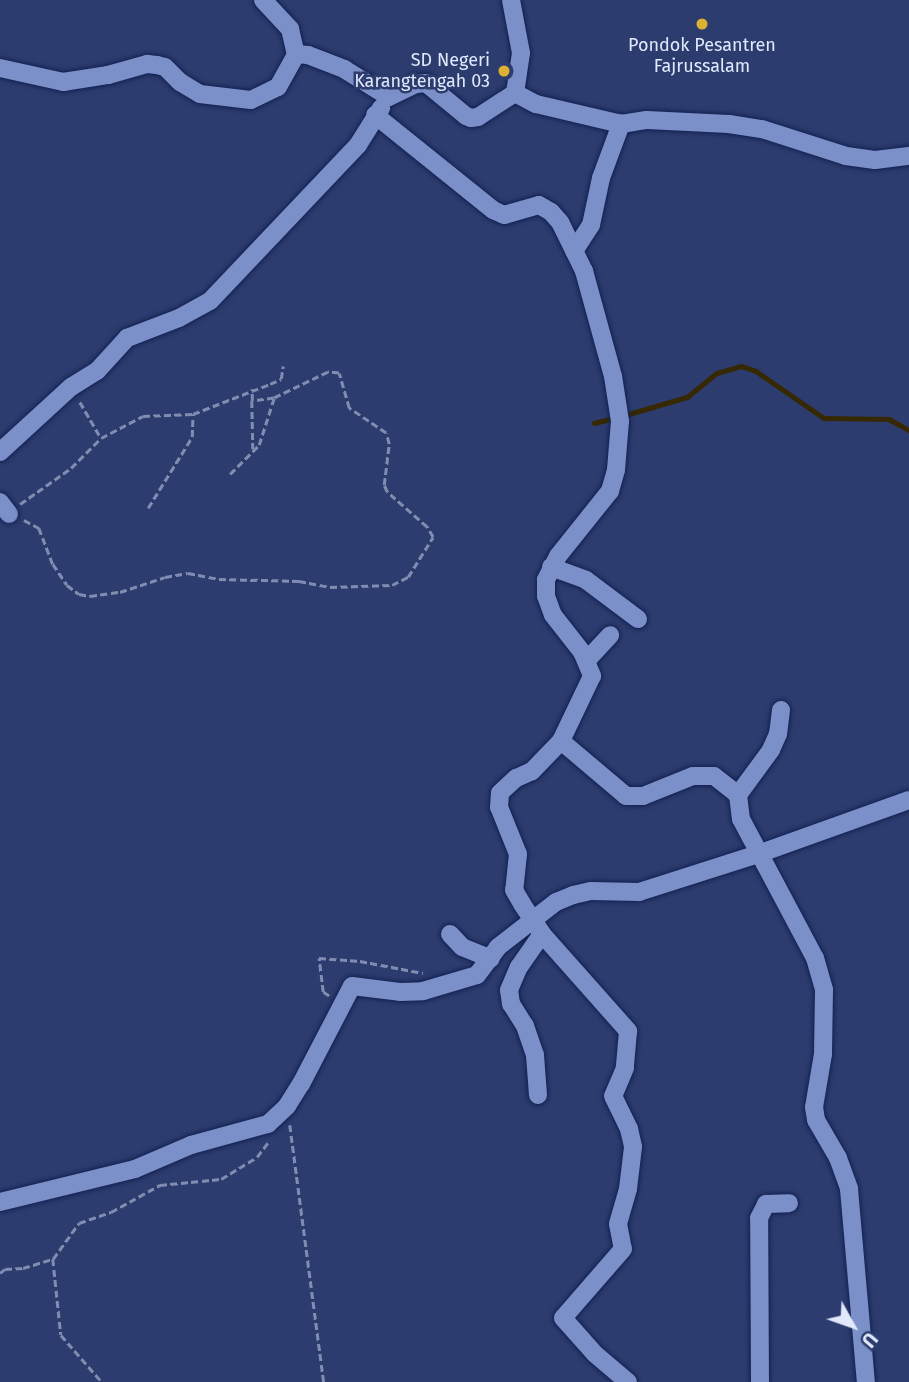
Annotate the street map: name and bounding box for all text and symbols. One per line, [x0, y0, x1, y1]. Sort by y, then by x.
marker: Pondok Pesantren Fajrussalam [694, 16, 710, 32]
place label: Pondok Pesantren Fajrussalam [628, 35, 776, 78]
place label: SD Negeri Karangtengah 03 [354, 50, 490, 92]
marker: SD Negeri Karangtengah 03 [496, 63, 512, 79]
north arrow [818, 1291, 888, 1361]
text: U [857, 1328, 882, 1352]

